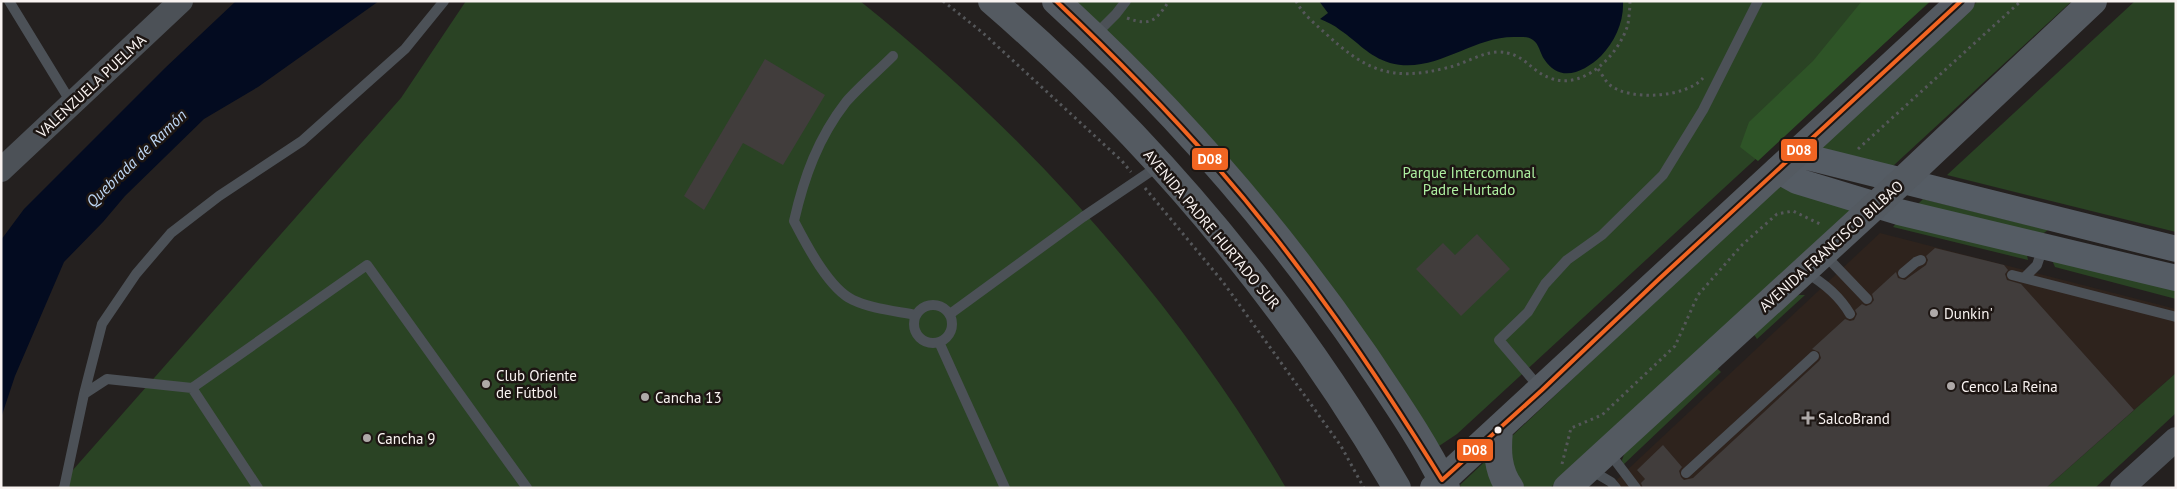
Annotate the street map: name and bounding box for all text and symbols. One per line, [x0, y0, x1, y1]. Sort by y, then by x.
street label: VALENZUELA PUELMA [31, 30, 150, 142]
water label: Quebrada de Ramón [82, 105, 190, 211]
line badge: D08 [1780, 138, 1818, 162]
text: D08 [1787, 141, 1812, 159]
street label: AVENIDA PADRE HURTADO SUR [1140, 145, 1284, 313]
line badge: D08 [1191, 147, 1229, 171]
text: D08 [1198, 150, 1223, 168]
park label: Parque Intercomunal Padre Hurtado [1402, 163, 1536, 199]
street label: AVENIDA FRANCISCO BILBAO [1755, 176, 1907, 316]
place label: Dunkin' [1944, 304, 1993, 323]
marker: Dunkin' [1928, 307, 1940, 319]
place label: Club Oriente de Fútbol [496, 366, 577, 402]
place label: Cenco La Reina [1961, 377, 2058, 396]
marker: Club Oriente de Fútbol [480, 378, 492, 390]
marker: Cenco La Reina [1945, 380, 1957, 392]
place label: Cancha 13 [655, 388, 722, 407]
marker: Cancha 13 [639, 391, 651, 403]
place label: SalcoBrand [1818, 409, 1890, 428]
marker: SalcoBrand [1802, 412, 1814, 424]
unlabelled marker [1493, 425, 1503, 435]
place label: Cancha 9 [377, 429, 436, 448]
marker: Cancha 9 [361, 432, 373, 444]
line badge: D08 [1456, 438, 1494, 462]
text: D08 [1463, 441, 1488, 459]

